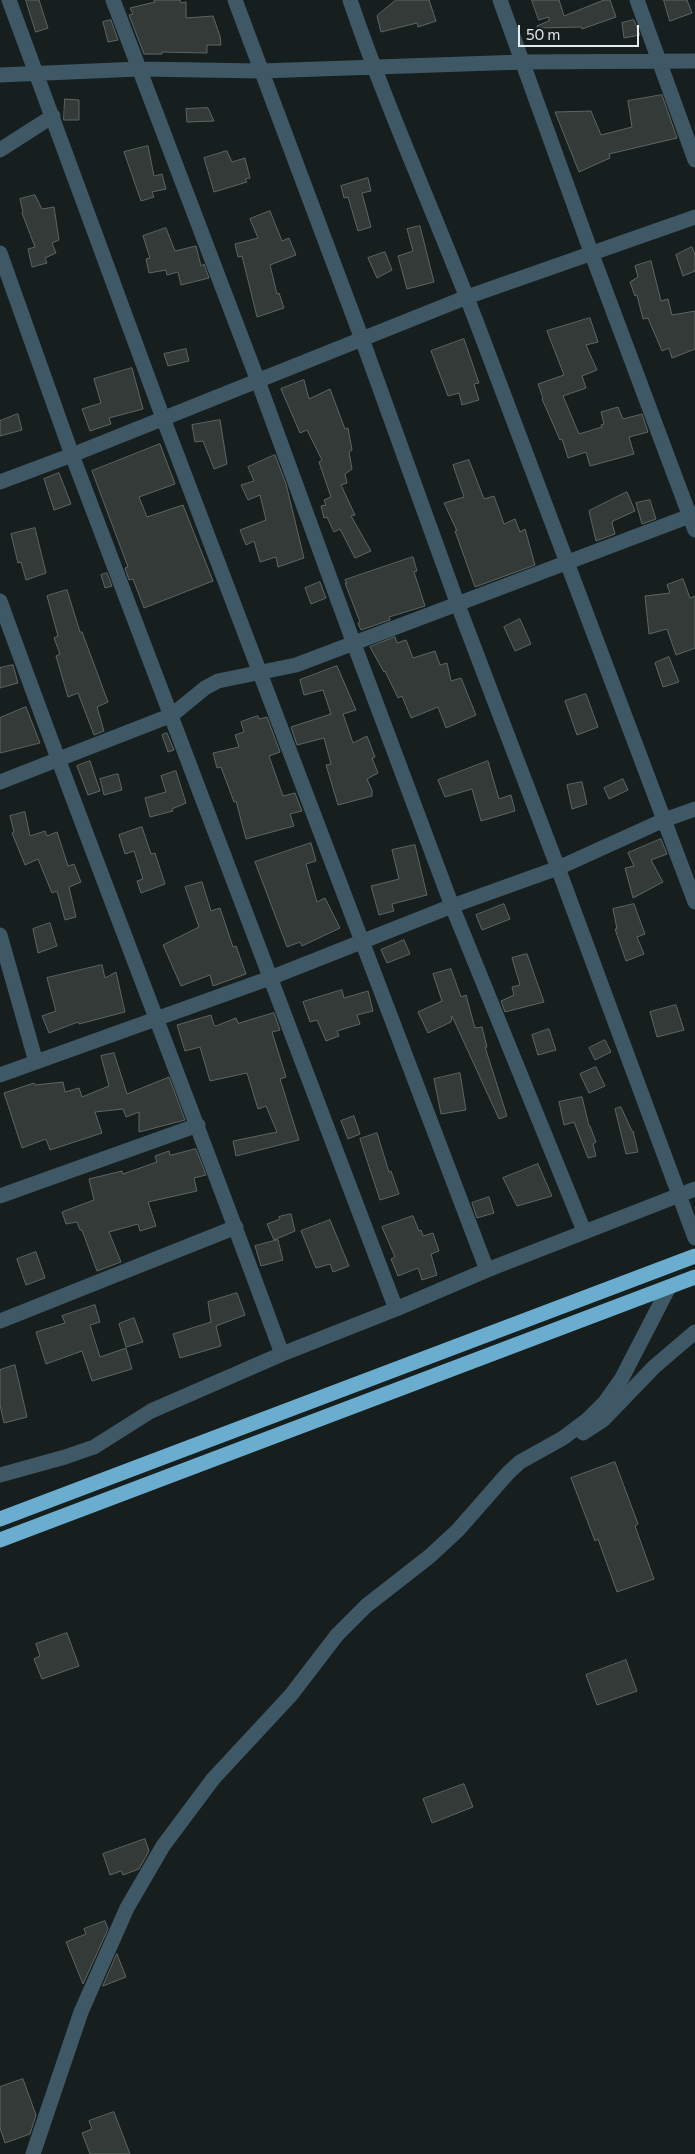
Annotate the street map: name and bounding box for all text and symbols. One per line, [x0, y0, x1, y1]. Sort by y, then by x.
scale bar [520, 15, 641, 47]
text: 50 m [526, 25, 560, 43]

